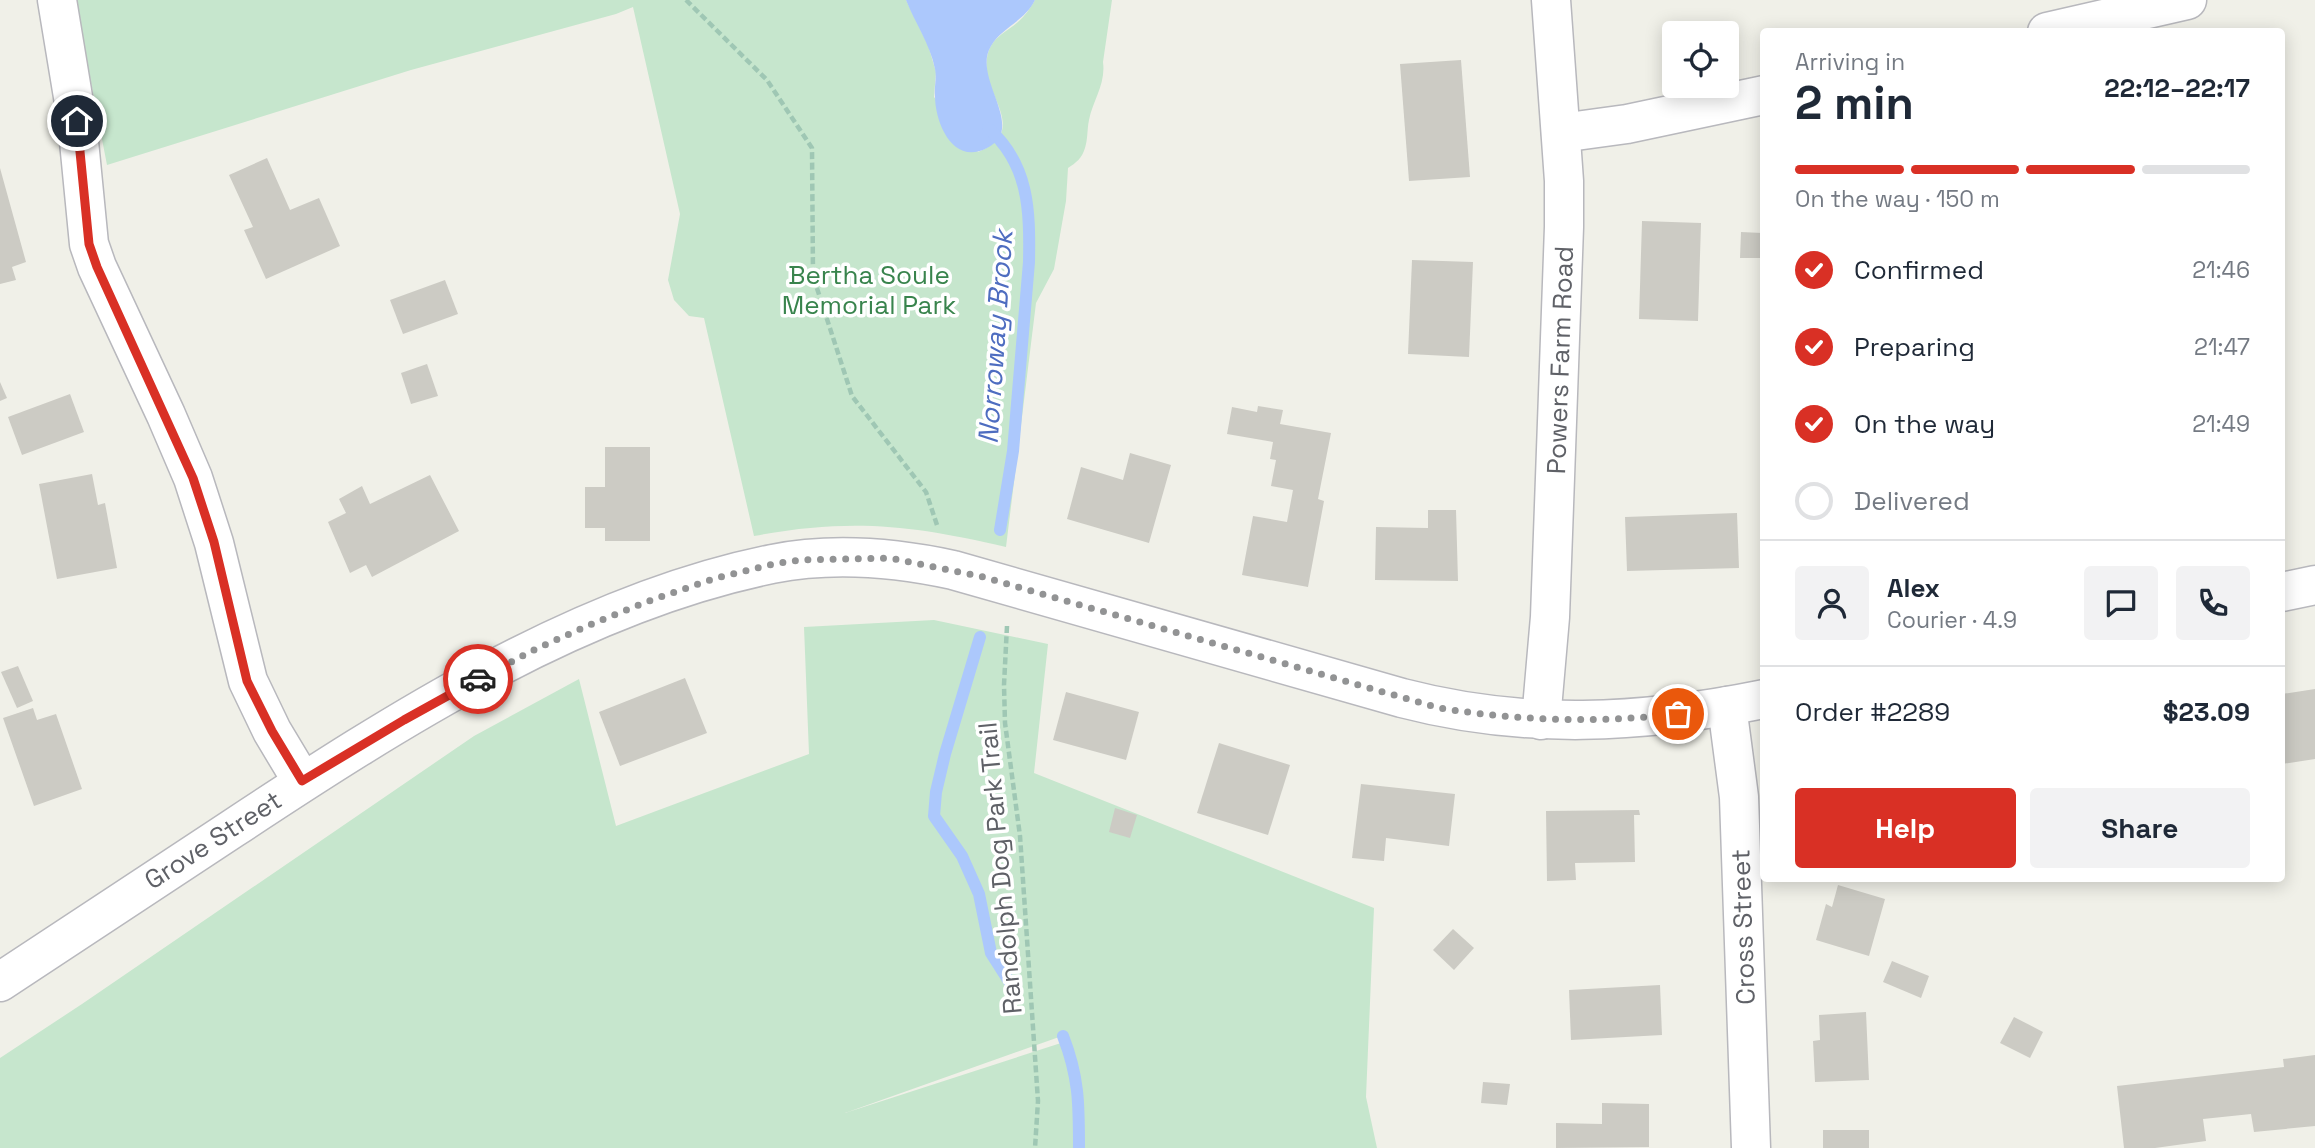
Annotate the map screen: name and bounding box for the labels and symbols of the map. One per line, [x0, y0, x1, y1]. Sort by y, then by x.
pin [47, 91, 107, 151]
water label: Norroway Brook [970, 226, 1021, 445]
street label: Powers Farm Road [1539, 245, 1581, 475]
park label: Bertha Soule Memorial Park [782, 258, 956, 322]
courier [443, 644, 513, 714]
pin [1648, 684, 1708, 744]
street label: Randolph Dog Park Trail [970, 721, 1030, 1015]
street label: Grove Street [138, 783, 288, 897]
street label: Cross Street [1723, 849, 1763, 1005]

